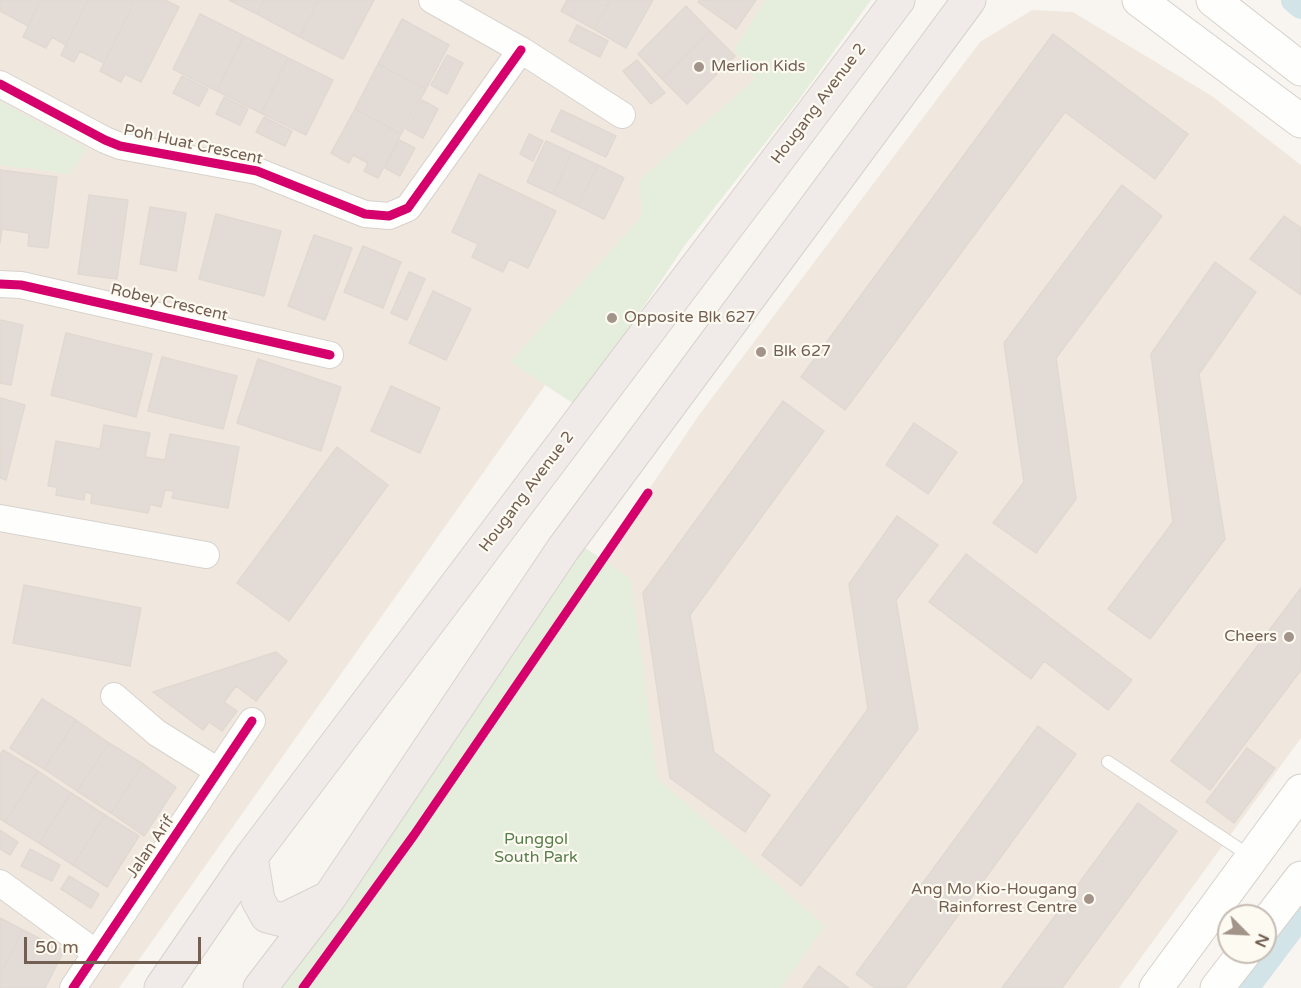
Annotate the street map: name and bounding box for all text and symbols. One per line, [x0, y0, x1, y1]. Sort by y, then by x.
street label: Hougang Avenue 2 [767, 40, 871, 168]
place label: Merlion Kids [711, 57, 805, 77]
marker: Merlion Kids [692, 60, 706, 74]
street label: Poh Huat Crescent [122, 121, 264, 169]
street label: Robey Crescent [108, 280, 230, 326]
place label: Opposite Blk 627 [624, 308, 756, 328]
marker: Opposite Blk 627 [605, 311, 619, 325]
place label: Blk 627 [773, 342, 831, 362]
marker: Blk 627 [754, 345, 768, 359]
street label: Hougang Avenue 2 [475, 428, 579, 556]
place label: Cheers [1224, 627, 1277, 647]
marker: Cheers [1282, 630, 1296, 644]
street label: Jalan Arif [123, 812, 179, 882]
park label: Punggol South Park [494, 830, 578, 868]
place label: Ang Mo Kio-Hougang Rainforrest Centre [911, 880, 1077, 918]
marker: Ang Mo Kio-Hougang Rainforrest Centre [1082, 892, 1096, 906]
north arrow [1217, 904, 1277, 964]
scale bar [27, 925, 204, 963]
text: N [1250, 931, 1273, 950]
text: 50 m [35, 936, 79, 958]

